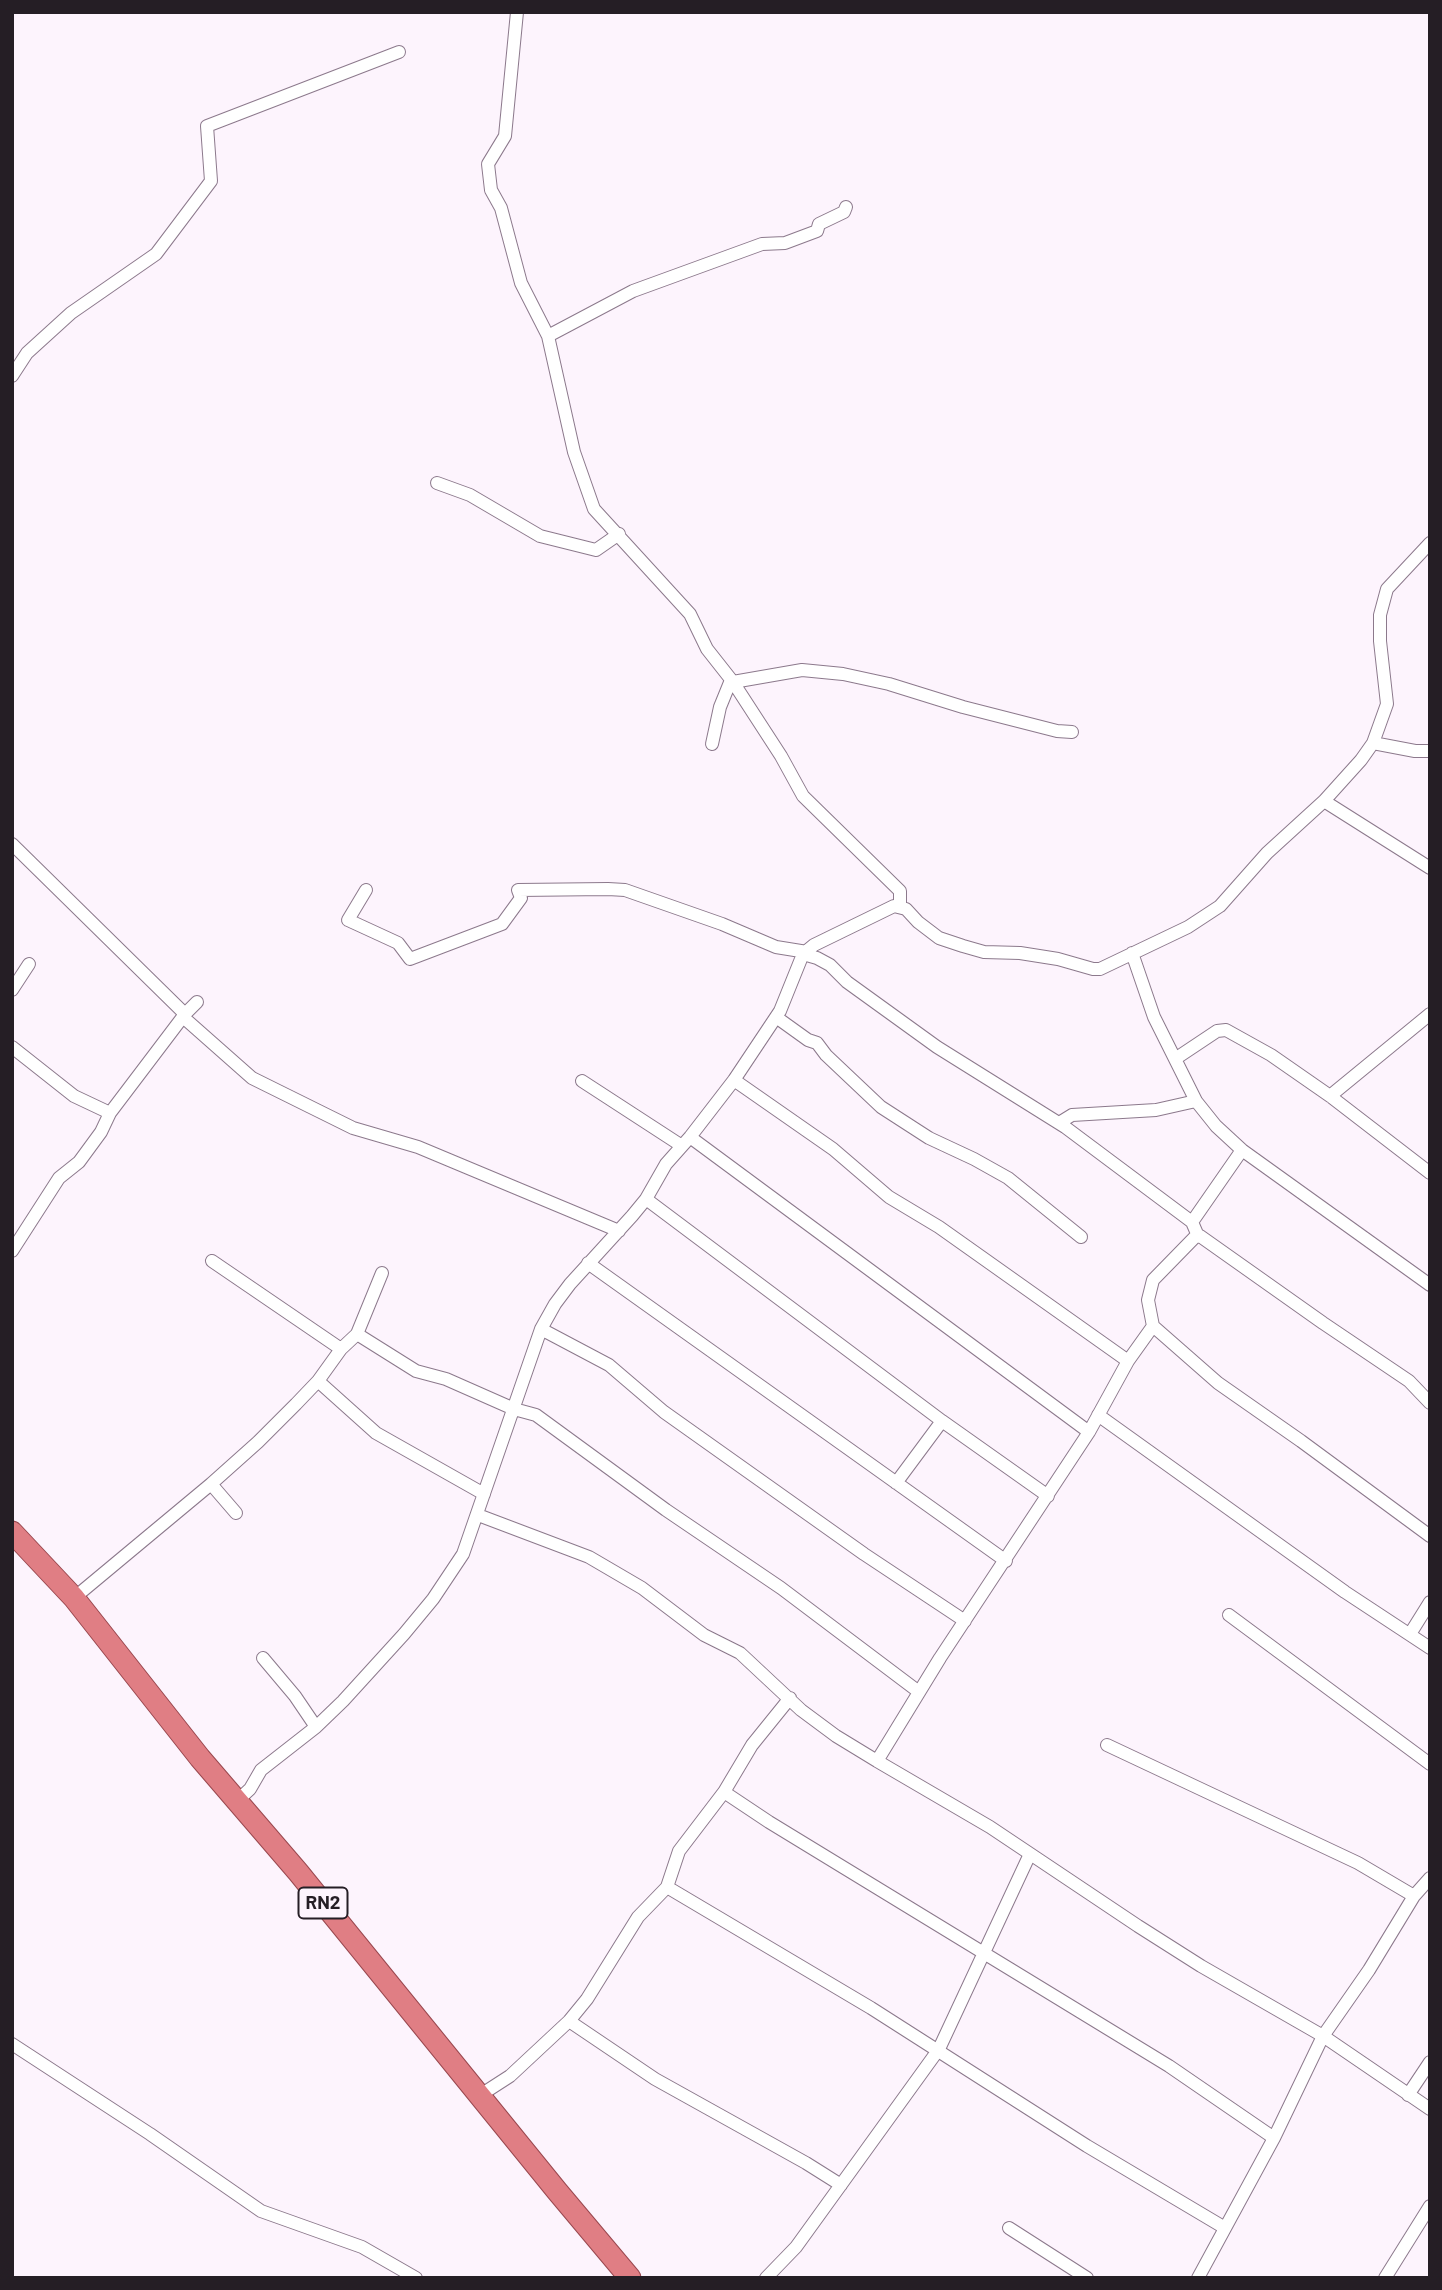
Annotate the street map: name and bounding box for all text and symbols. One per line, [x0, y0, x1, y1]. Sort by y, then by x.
road number: RN2 [298, 1887, 348, 1918]

